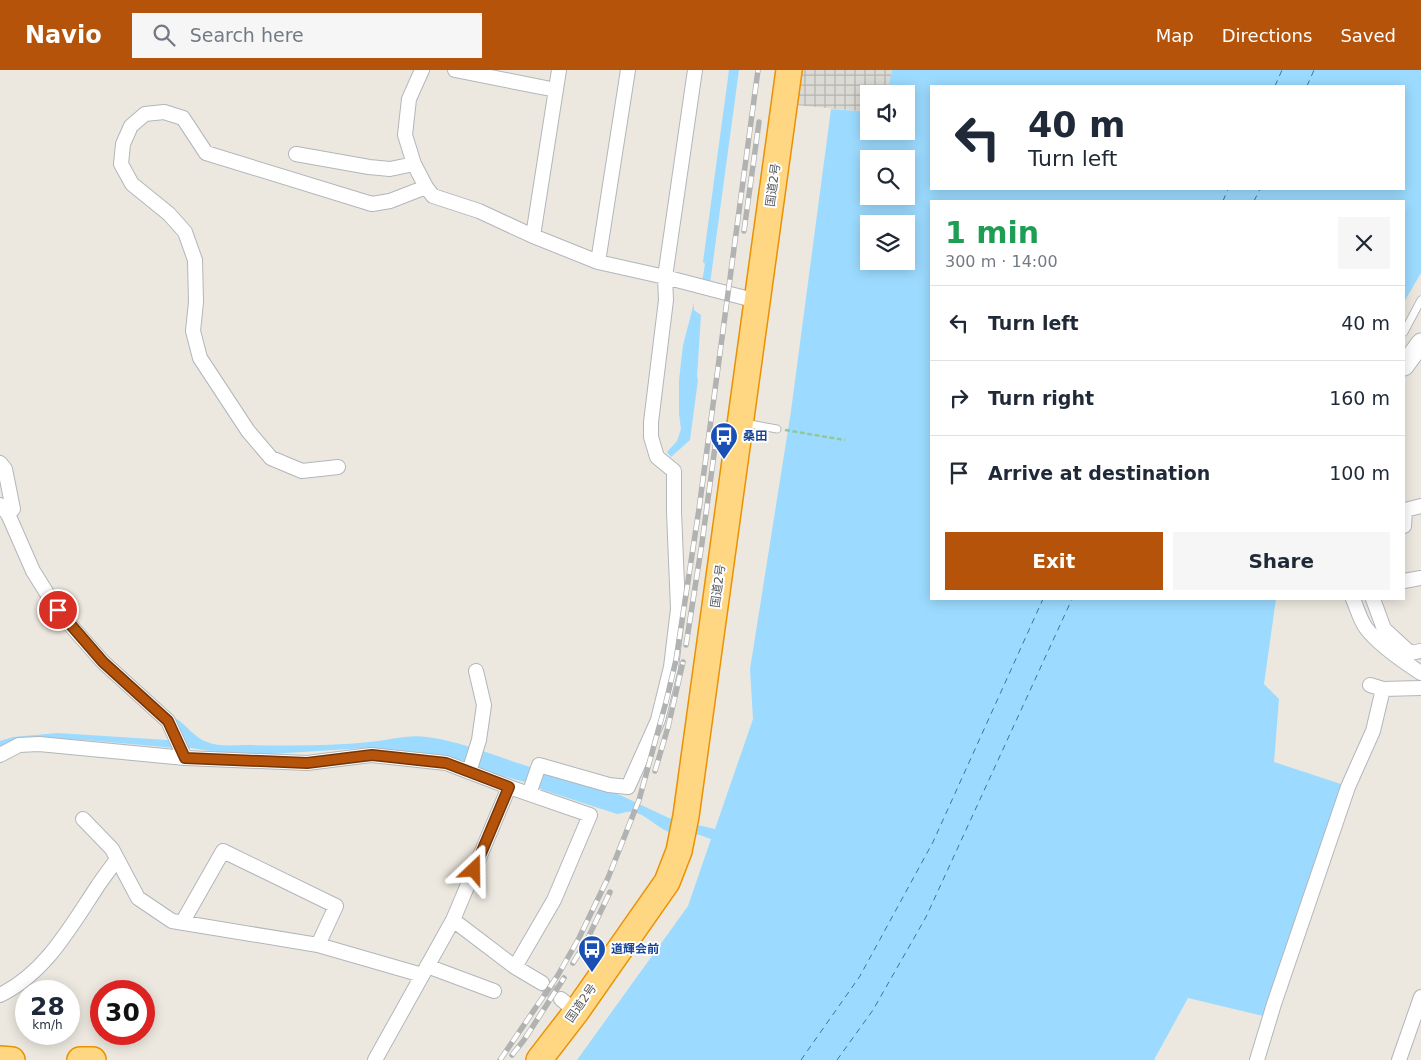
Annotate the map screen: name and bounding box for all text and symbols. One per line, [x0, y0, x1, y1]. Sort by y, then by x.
search box [132, 13, 482, 58]
text: Navio [25, 21, 102, 49]
icon: search [150, 21, 178, 49]
text: Search here [190, 24, 304, 46]
text: Map [1156, 25, 1194, 46]
text: Directions [1222, 25, 1312, 46]
text: Saved [1340, 25, 1396, 46]
map controls [860, 85, 915, 270]
button: sound [860, 85, 915, 140]
icon: left [945, 105, 1010, 170]
text: 40 m [1028, 105, 1125, 145]
text: Turn left [1028, 146, 1117, 171]
button: search [860, 150, 915, 205]
street label: 国道2号 [763, 162, 783, 208]
button: layers [860, 215, 915, 270]
text: 1 min [945, 215, 1039, 250]
button: close [1338, 217, 1390, 269]
text: 300 m · 14:00 [945, 252, 1058, 271]
icon: left [945, 309, 973, 337]
text: Turn left [988, 312, 1079, 334]
text: 40 m [1341, 312, 1390, 334]
icon: right [945, 384, 973, 412]
text: Turn right [988, 387, 1094, 409]
text: 160 m [1329, 387, 1390, 409]
bus stop icon: 桑田 [709, 421, 739, 460]
place label: 桑田 [743, 429, 767, 443]
icon: arrive [945, 459, 973, 487]
text: Arrive at destination [988, 462, 1210, 484]
text: 100 m [1329, 462, 1390, 484]
button: Exit [945, 532, 1163, 590]
button: Share [1173, 532, 1390, 590]
street label: 国道2号 [708, 563, 728, 609]
pin [37, 589, 79, 631]
icon: arrive [44, 596, 72, 624]
position arrow [447, 843, 499, 895]
bus stop icon: 道輝会前 [577, 934, 607, 973]
place label: 道輝会前 [611, 942, 659, 956]
speed limit sign: 30 [90, 980, 155, 1045]
street label: 国道2号 [563, 981, 599, 1025]
text: 28 [30, 992, 65, 1021]
text: km/h [32, 1018, 63, 1032]

